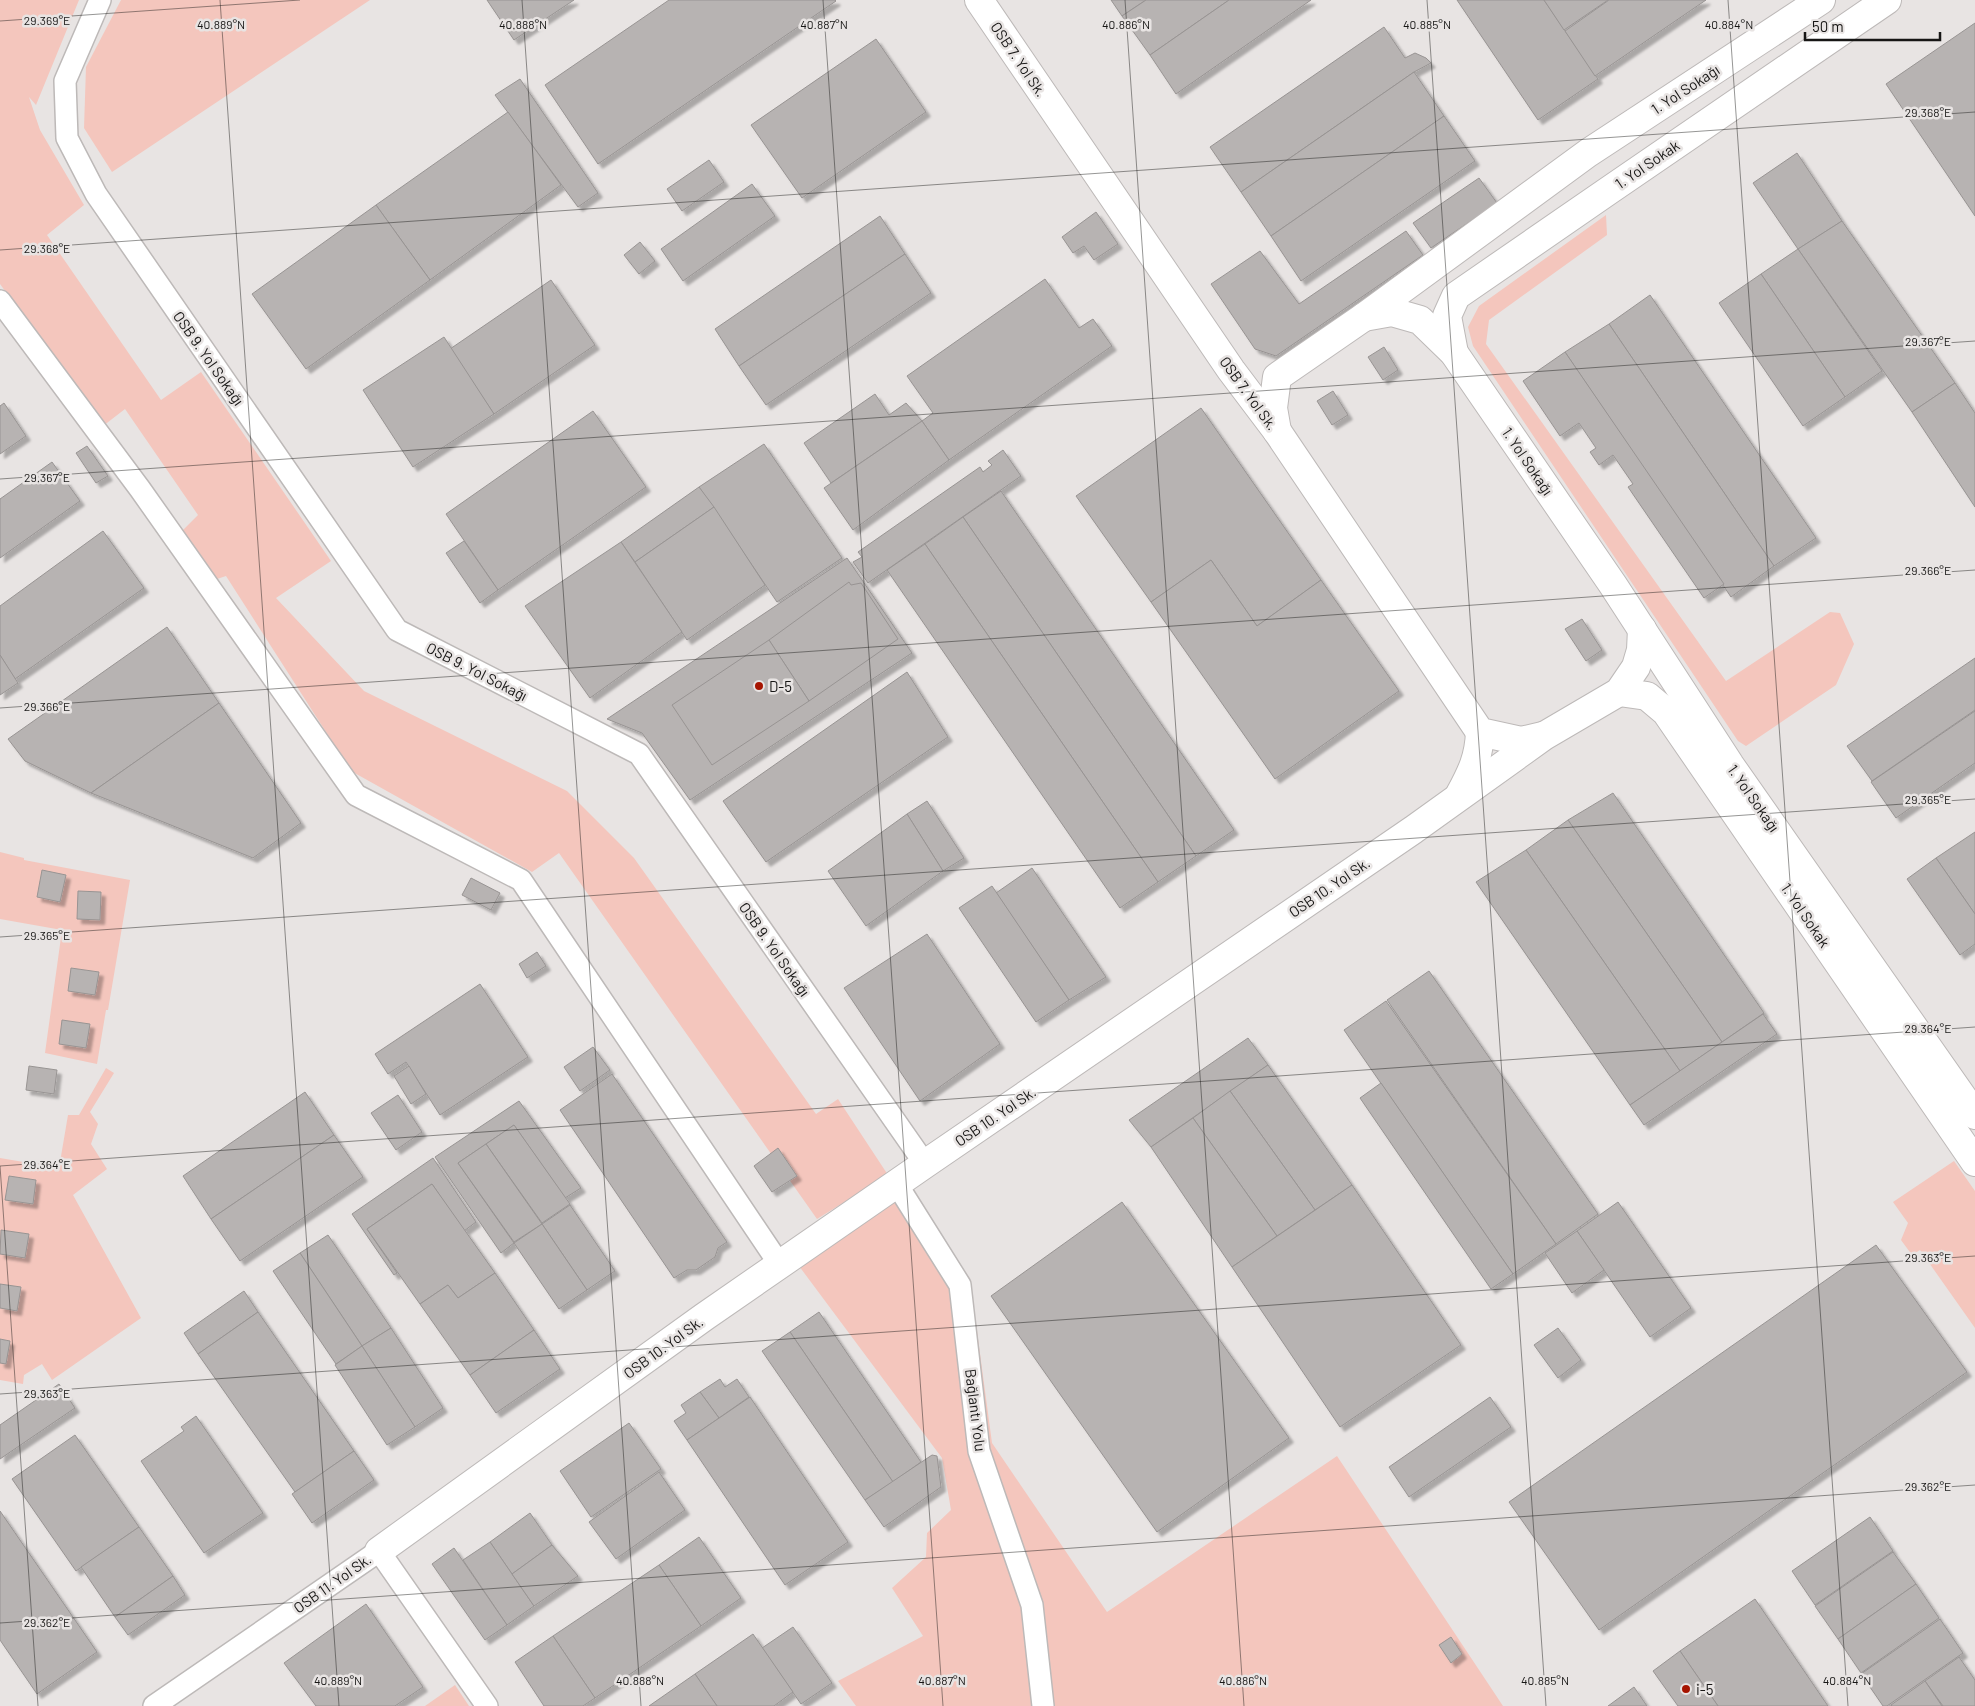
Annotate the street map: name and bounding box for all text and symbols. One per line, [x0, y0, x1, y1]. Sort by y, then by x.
scale bar [1805, 10, 1940, 42]
text: 29.369°E [24, 13, 70, 27]
text: 40.889°N [197, 17, 245, 31]
text: 40.888°N [499, 17, 547, 31]
text: 40.887°N [800, 17, 848, 31]
text: 40.886°N [1102, 17, 1150, 31]
text: 40.885°N [1403, 17, 1451, 31]
text: 40.884°N [1705, 17, 1753, 31]
text: 50 m [1812, 17, 1844, 35]
street label: OSB 7. Yol Sk. [987, 18, 1051, 100]
street label: 1. Yol Sokağı [1647, 60, 1723, 118]
text: 29.368°E [1905, 105, 1951, 119]
street label: 1. Yol Sokak [1611, 136, 1683, 192]
text: 29.368°E [24, 241, 70, 255]
street label: OSB 9. Yol Sokağı [170, 307, 248, 409]
text: 29.367°E [1905, 334, 1951, 348]
street label: OSB 7. Yol Sk. [1216, 353, 1282, 433]
street label: 1. Yol Sokağı [1499, 424, 1557, 498]
text: 29.367°E [24, 470, 70, 484]
text: 29.366°E [1905, 563, 1951, 577]
street label: OSB 9. Yol Sokağı [424, 638, 530, 704]
place label: D-5 [769, 677, 792, 695]
marker: D-5 [753, 680, 765, 692]
text: 29.366°E [24, 699, 70, 713]
street label: 1. Yol Sokağı [1724, 761, 1784, 835]
text: 29.365°E [1905, 792, 1951, 806]
street label: OSB 10. Yol Sk. [1285, 853, 1373, 921]
street label: 1. Yol Sokak [1778, 879, 1834, 951]
street label: OSB 9. Yol Sokağı [736, 898, 814, 1000]
text: 29.365°E [24, 928, 70, 942]
text: 29.364°E [1905, 1021, 1951, 1035]
street label: OSB 10. Yol Sk. [951, 1082, 1039, 1150]
text: 29.364°E [24, 1157, 70, 1171]
text: 29.363°E [1905, 1250, 1951, 1264]
street label: OSB 10. Yol Sk. [620, 1312, 706, 1382]
street label: Bağlantı Yolu [962, 1368, 990, 1452]
text: 29.363°E [24, 1386, 70, 1400]
text: 29.362°E [1905, 1479, 1951, 1493]
street label: OSB 11. Yol Sk. [290, 1550, 374, 1616]
text: 29.362°E [24, 1615, 70, 1629]
text: 40.889°N [314, 1673, 362, 1687]
text: 40.888°N [616, 1673, 664, 1687]
text: 40.887°N [918, 1673, 966, 1687]
text: 40.886°N [1219, 1673, 1267, 1687]
text: 40.885°N [1521, 1673, 1569, 1687]
text: 40.884°N [1823, 1673, 1871, 1687]
place label: i-5 [1696, 1680, 1713, 1698]
marker: i-5 [1680, 1683, 1692, 1695]

